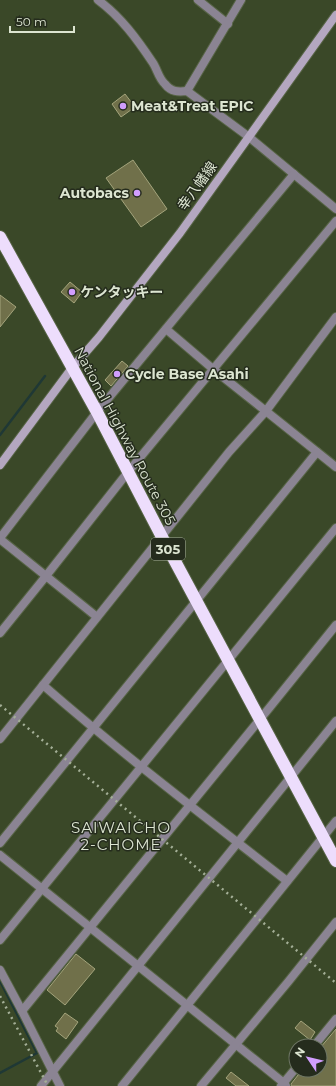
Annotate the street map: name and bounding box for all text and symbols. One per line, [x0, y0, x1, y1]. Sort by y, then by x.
scale bar [10, 8, 74, 34]
text: 50 m [16, 14, 47, 29]
place label: Meat&Treat EPIC [131, 97, 253, 115]
marker: Meat&Treat EPIC [118, 101, 128, 111]
street label: 幸八幡線 [173, 158, 221, 214]
place label: Autobacs [59, 184, 130, 202]
marker: Autobacs [132, 188, 142, 198]
place label: ケンタッキー [80, 283, 164, 301]
marker: ケンタッキー [67, 287, 77, 297]
street label: National Highway Route 305 [70, 344, 180, 528]
place label: Cycle Base Asahi [125, 365, 249, 383]
marker: Cycle Base Asahi [112, 369, 122, 379]
road number: 305 [151, 538, 185, 560]
district label: SAIWAICHO 2-CHOME [71, 818, 171, 854]
north arrow [288, 1038, 328, 1078]
text: N [292, 1045, 308, 1060]

